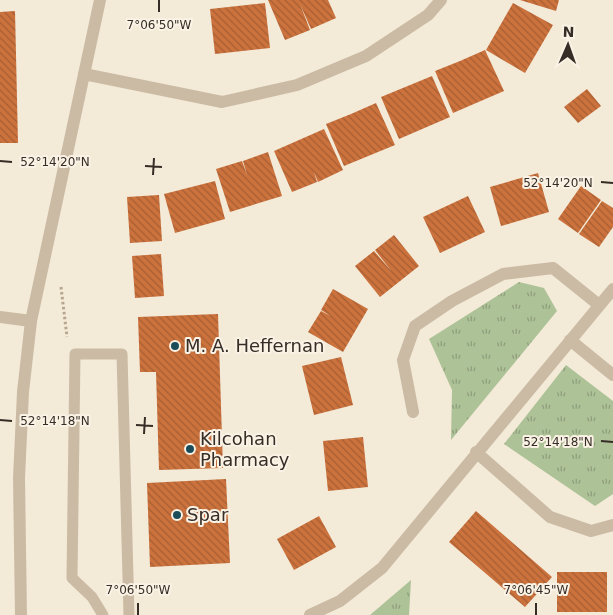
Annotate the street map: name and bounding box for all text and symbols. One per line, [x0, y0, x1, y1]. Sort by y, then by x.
text: 7°06'50"W [127, 18, 192, 32]
north arrow [543, 20, 593, 70]
text: N [562, 24, 575, 40]
text: 52°14'20"N [20, 155, 90, 169]
text: 52°14'20"N [523, 176, 593, 190]
place label: M. A. Heffernan [185, 335, 324, 356]
marker: M. A. Heffernan [169, 340, 181, 352]
text: 52°14'18"N [20, 414, 90, 428]
place label: Kilcohan Pharmacy [200, 428, 290, 470]
text: 52°14'18"N [523, 435, 593, 449]
marker: Kilcohan Pharmacy [184, 443, 196, 455]
place label: Spar [187, 504, 229, 525]
marker: Spar [171, 509, 183, 521]
text: 7°06'50"W [106, 583, 171, 597]
text: 7°06'45"W [504, 583, 569, 597]

